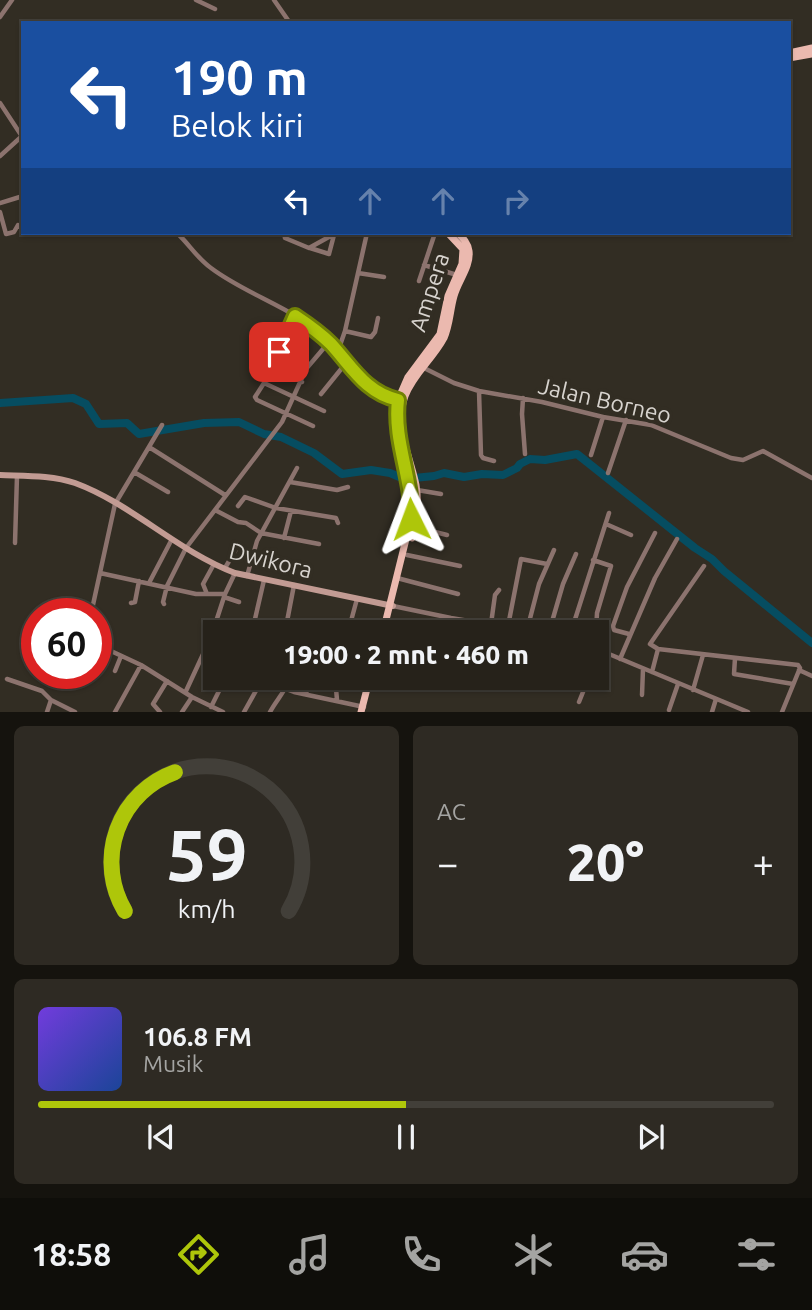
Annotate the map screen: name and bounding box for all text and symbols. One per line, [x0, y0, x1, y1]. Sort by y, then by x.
icon: left [56, 49, 147, 140]
text: 190 m [171, 49, 308, 104]
text: Belok kiri [171, 107, 303, 143]
icon: left [278, 182, 316, 220]
icon: ahead [351, 182, 389, 220]
icon: ahead [424, 182, 462, 220]
icon: right [497, 182, 535, 220]
street label: Ampera [405, 249, 453, 335]
pin [249, 322, 309, 382]
icon: arrive [260, 333, 298, 371]
street label: Jalan Borneo [536, 373, 674, 427]
position arrow [374, 482, 448, 556]
street label: Dwikora [227, 538, 315, 582]
speed limit sign: 60 [21, 598, 112, 689]
text: 19:00 · 2 mnt · 460 m [283, 640, 529, 669]
text: AC [437, 799, 466, 824]
text: 59 [165, 814, 248, 896]
text: 20° [567, 833, 644, 891]
text: − [437, 842, 458, 884]
text: + [753, 842, 774, 884]
text: km/h [178, 895, 235, 923]
text: 106.8 FM [143, 1022, 252, 1051]
text: Musik [143, 1051, 203, 1076]
icon: previous [142, 1118, 180, 1156]
icon: pause [387, 1118, 425, 1156]
icon: next [632, 1118, 670, 1156]
icon: directions [174, 1230, 223, 1279]
icon: music [285, 1230, 334, 1279]
icon: phone [397, 1230, 446, 1279]
icon: climate [509, 1230, 558, 1279]
icon: car [620, 1230, 669, 1279]
icon: filters [732, 1230, 781, 1279]
text: 18:58 [31, 1236, 111, 1272]

